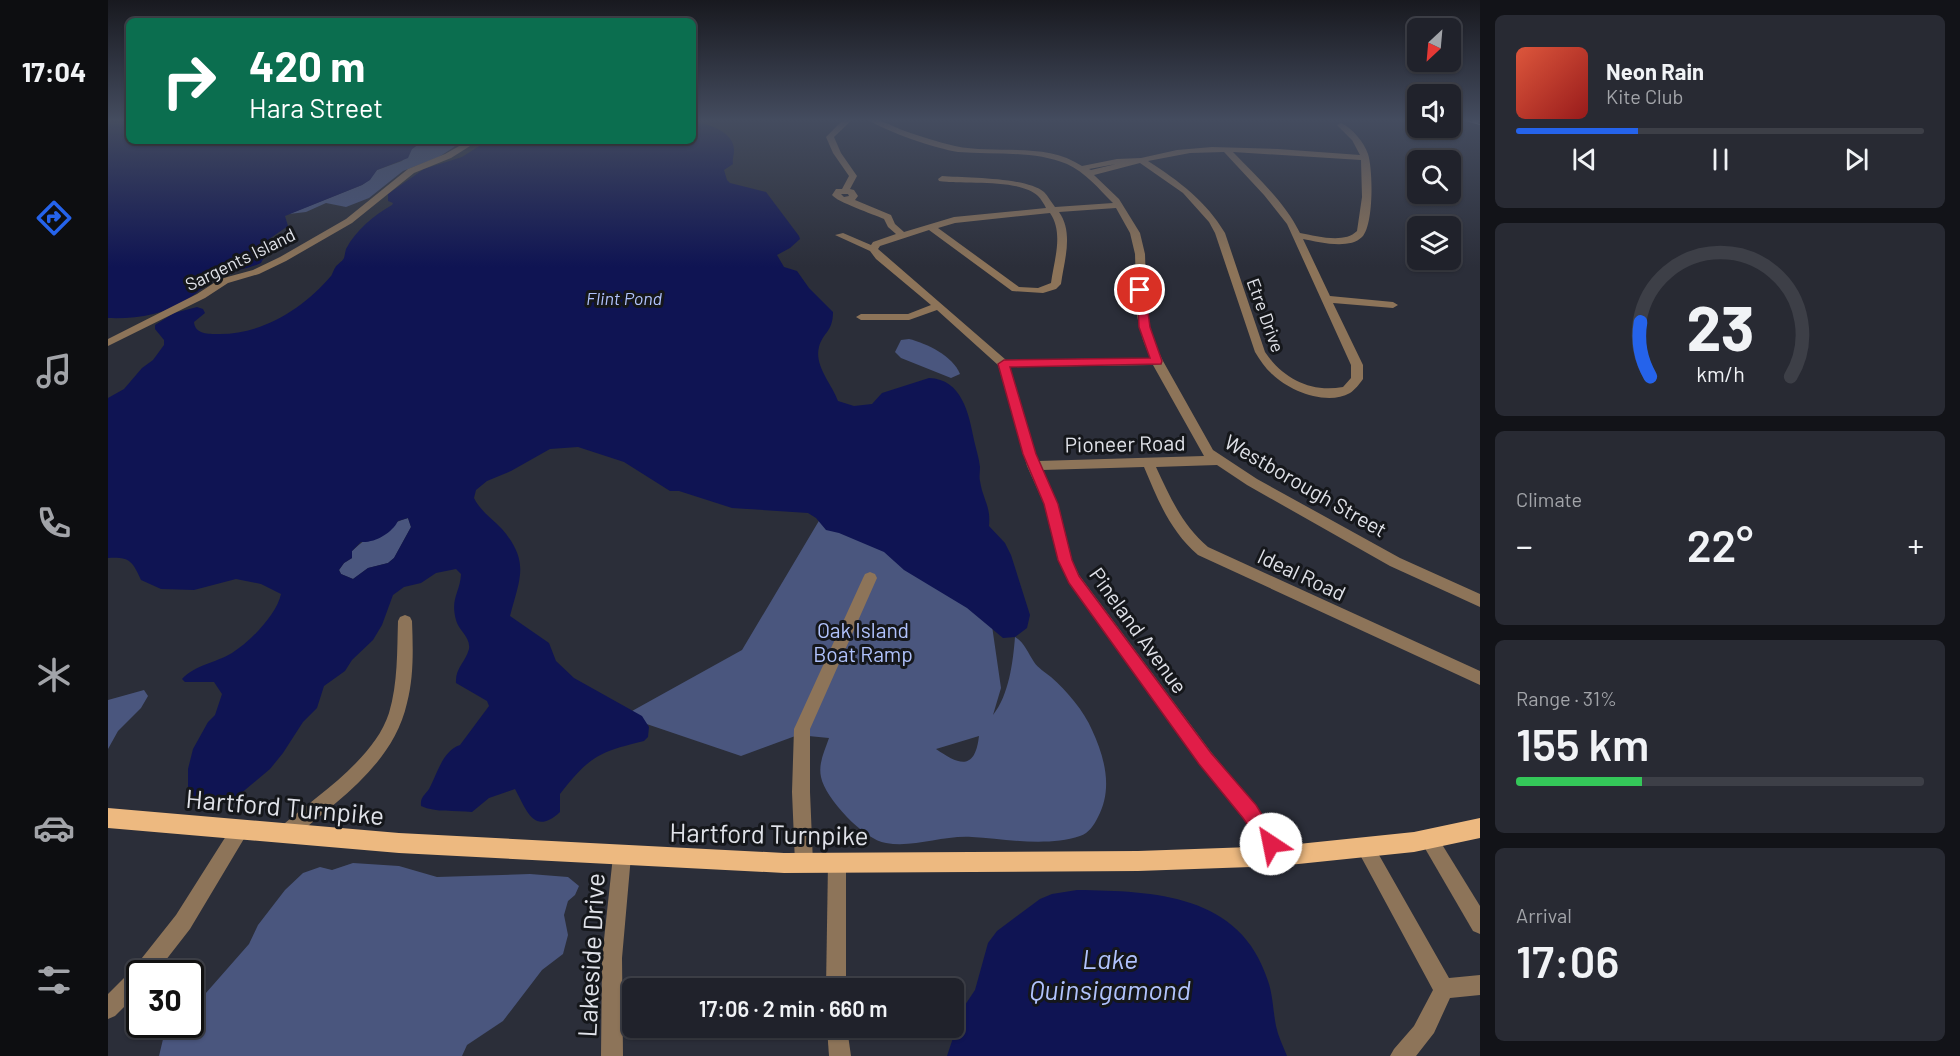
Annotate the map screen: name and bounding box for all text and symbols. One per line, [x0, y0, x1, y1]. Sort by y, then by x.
north arrow [1407, 18, 1461, 72]
map controls [1407, 18, 1461, 270]
text: 420 m [249, 40, 365, 90]
icon: right [150, 42, 228, 120]
text: 17:04 [22, 55, 86, 87]
text: Neon Rain [1606, 58, 1704, 84]
button: sound [1407, 84, 1461, 138]
text: Kite Club [1606, 84, 1683, 108]
text: Hara Street [249, 91, 383, 123]
icon: previous [1568, 143, 1601, 176]
icon: pause [1704, 143, 1737, 176]
icon: next [1840, 143, 1873, 176]
button: search [1407, 150, 1461, 204]
icon: directions [33, 197, 75, 239]
button: layers [1407, 216, 1461, 270]
street label: Sargents Island [181, 223, 299, 295]
pin [1114, 264, 1165, 315]
icon: arrive [1123, 273, 1156, 306]
street label: Etre Drive [1242, 275, 1290, 355]
water label: Flint Pond [586, 287, 662, 309]
text: 23 [1686, 289, 1754, 363]
icon: music [33, 350, 75, 392]
text: km/h [1696, 361, 1744, 386]
street label: Westborough Street [1220, 428, 1392, 542]
street label: Pioneer Road [1064, 429, 1186, 457]
text: Climate [1516, 487, 1582, 511]
icon: phone [33, 502, 75, 544]
text: 22° [1687, 517, 1753, 571]
text: − [1516, 525, 1533, 565]
text: + [1907, 525, 1924, 565]
street label: Ideal Road [1254, 543, 1350, 605]
street label: Pineland Avenue [1085, 562, 1193, 698]
park label: Oak Island Boat Ramp [813, 617, 913, 666]
icon: climate [33, 654, 75, 696]
text: Range · 31% [1516, 686, 1617, 710]
text: 155 km [1516, 716, 1649, 770]
street label: Hartford Turnpike [185, 782, 385, 830]
icon: car [33, 807, 75, 849]
position arrow [1239, 812, 1303, 876]
street label: Hartford Turnpike [669, 816, 869, 850]
street label: Lakeside Drive [570, 872, 610, 1038]
text: Arrival [1516, 903, 1572, 927]
text: 17:06 [1516, 933, 1619, 987]
water label: Lake Quinsigamond [1029, 942, 1191, 1005]
icon: filters [33, 959, 75, 1001]
speed limit sign: 30 [126, 960, 204, 1038]
text: 17:06 · 2 min · 660 m [699, 995, 887, 1021]

